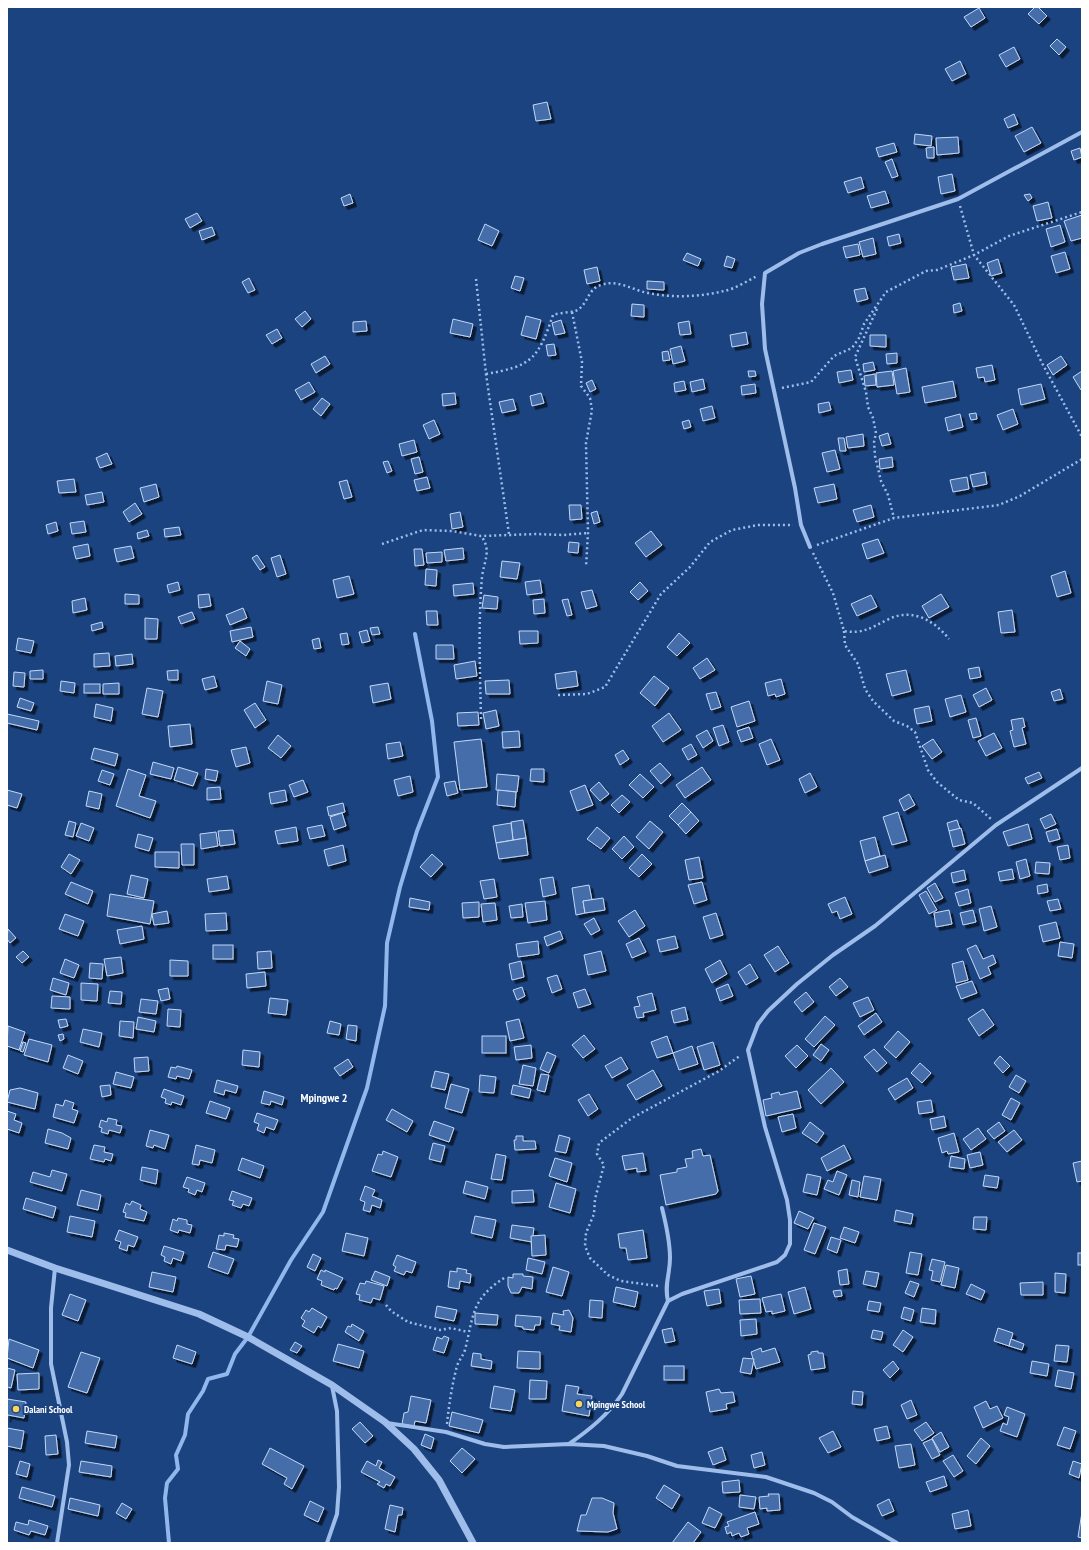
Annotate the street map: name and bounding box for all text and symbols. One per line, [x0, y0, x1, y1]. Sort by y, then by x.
district label: Mpingwe 2 [300, 1090, 348, 1105]
place label: Mpingwe School [587, 1398, 646, 1411]
marker: Mpingwe School [574, 1399, 584, 1409]
place label: Dalani School [24, 1403, 73, 1416]
marker: Dalani School [11, 1404, 21, 1414]

